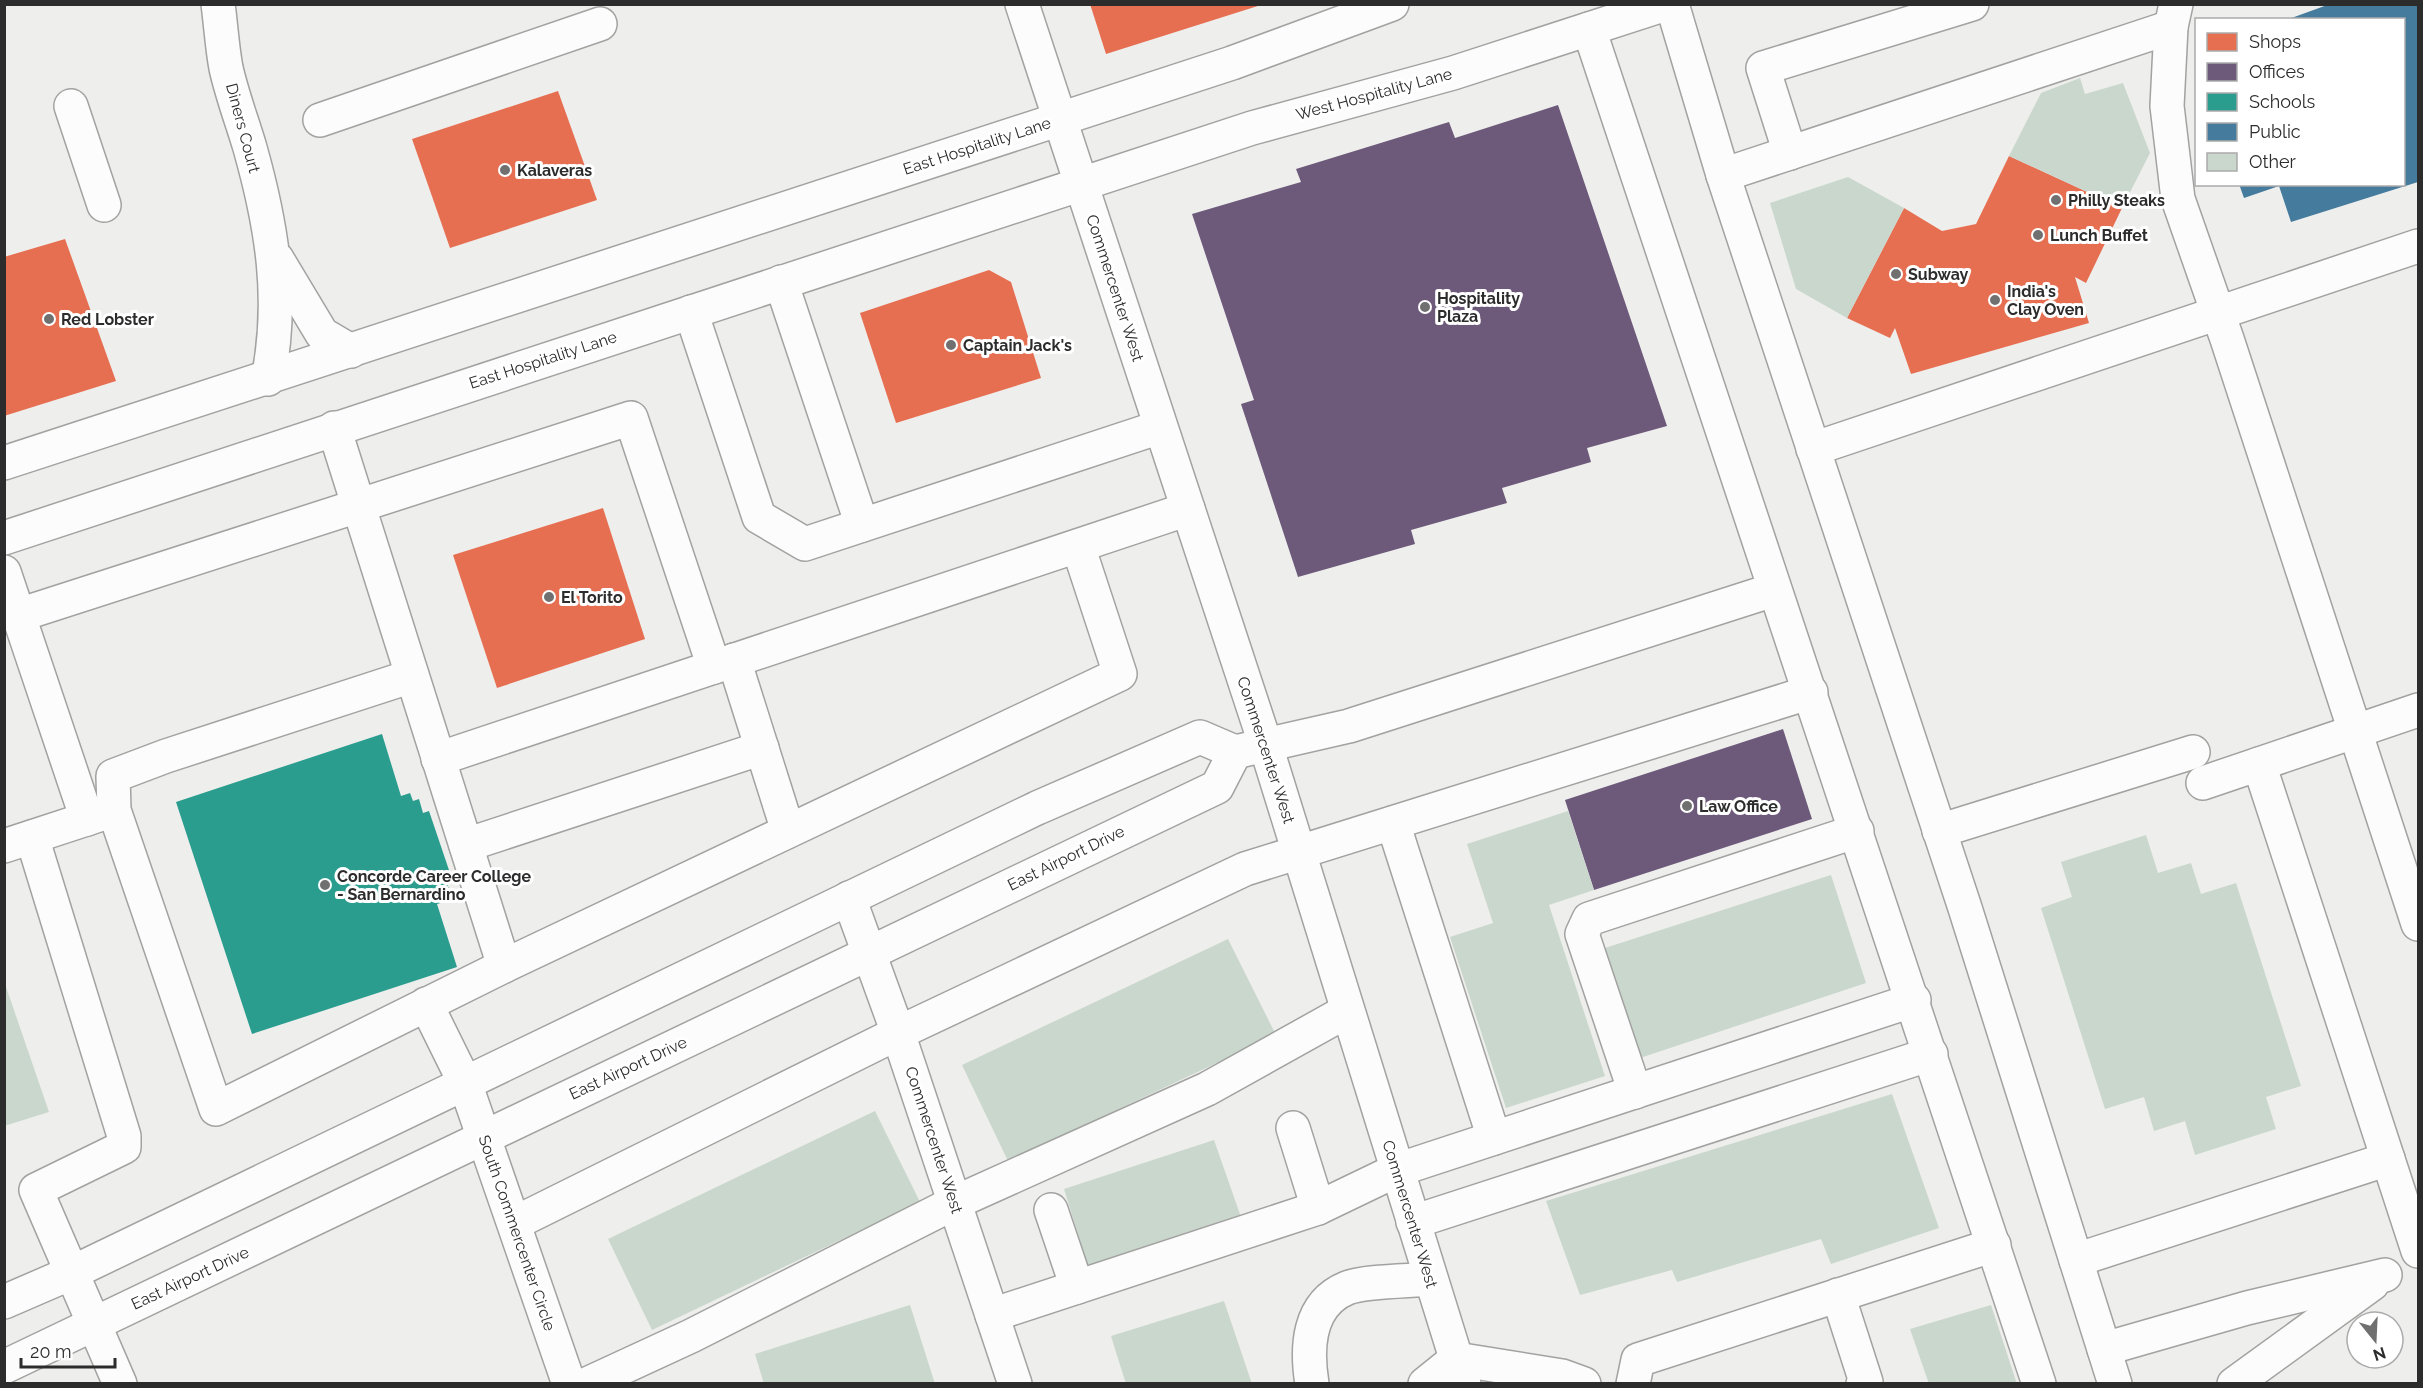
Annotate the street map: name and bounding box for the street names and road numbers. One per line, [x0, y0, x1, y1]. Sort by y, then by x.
street label: West Hospitality Lane [1294, 64, 1454, 124]
street label: Diners Court [222, 81, 264, 176]
street label: East Hospitality Lane [901, 113, 1053, 179]
street label: Commercenter West [1082, 212, 1148, 365]
street label: East Hospitality Lane [467, 327, 619, 393]
street label: Commercenter West [1233, 674, 1299, 827]
street label: East Airport Drive [1004, 821, 1128, 895]
street label: East Airport Drive [566, 1032, 690, 1104]
street label: Commercenter West [901, 1064, 967, 1217]
street label: South Commercenter Circle [475, 1133, 559, 1333]
street label: Commercenter West [1378, 1138, 1442, 1291]
street label: East Airport Drive [128, 1242, 252, 1314]

